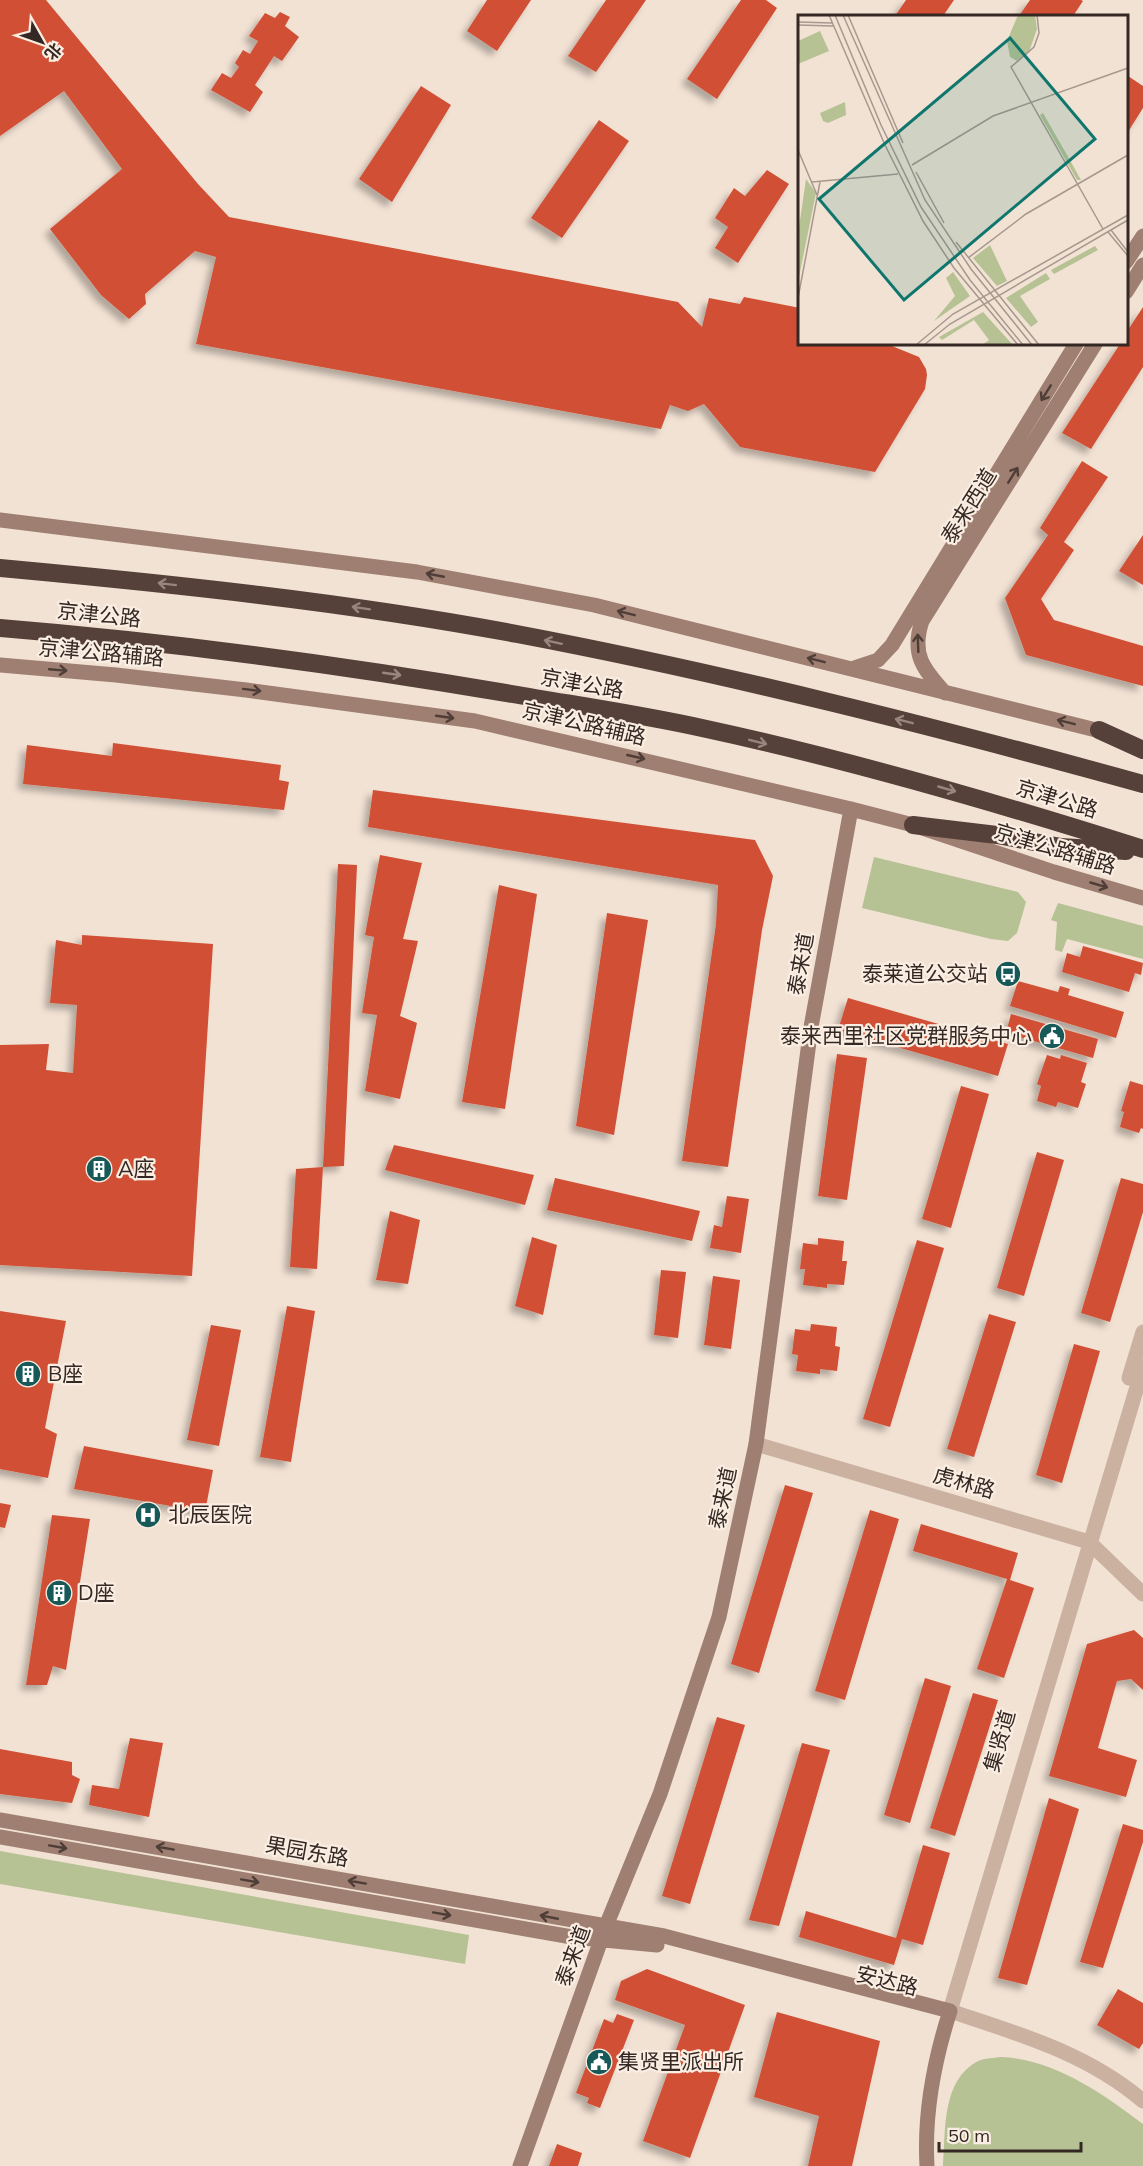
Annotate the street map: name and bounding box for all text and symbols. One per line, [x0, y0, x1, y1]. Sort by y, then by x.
north arrow [12, 12, 72, 72]
inset map [798, 15, 1128, 345]
text: 北 [41, 39, 66, 64]
one-way arrow [1039, 384, 1051, 401]
street label: 泰来西道 [935, 463, 1001, 548]
one-way arrow [1007, 467, 1019, 484]
one-way arrow [426, 569, 445, 580]
one-way arrow [158, 579, 178, 590]
street label: 京津公路 [56, 597, 142, 631]
one-way arrow [351, 603, 371, 614]
one-way arrow [617, 606, 636, 618]
street label: 京津公路辅路 [37, 634, 165, 670]
one-way arrow [913, 634, 924, 653]
one-way arrow [544, 636, 563, 647]
one-way arrow [806, 653, 825, 665]
street label: 京津公路 [539, 663, 626, 703]
one-way arrow [48, 665, 68, 676]
one-way arrow [381, 669, 401, 680]
one-way arrow [242, 685, 262, 696]
street label: 京津公路辅路 [520, 696, 649, 750]
one-way arrow [435, 711, 455, 722]
one-way arrow [895, 715, 914, 727]
one-way arrow [1057, 716, 1076, 728]
one-way arrow [748, 736, 767, 748]
one-way arrow [626, 752, 645, 764]
street label: 京津公路 [1013, 773, 1101, 823]
one-way arrow [937, 784, 956, 795]
street label: 京津公路辅路 [991, 817, 1119, 879]
one-way arrow [1089, 880, 1108, 891]
street label: 泰来道 [782, 931, 818, 997]
bus stop icon: 泰莱道公交站 [993, 959, 1023, 989]
place label: 泰莱道公交站 [862, 960, 988, 986]
public building icon: 泰来西里社区党群服务中心 [1037, 1021, 1067, 1051]
place label: 泰来西里社区党群服务中心 [780, 1022, 1032, 1048]
building icon: A座 [84, 1154, 114, 1184]
place label: A座 [118, 1155, 154, 1181]
building icon: B座 [13, 1359, 43, 1389]
place label: B座 [48, 1360, 83, 1386]
street label: 虎林路 [930, 1461, 998, 1503]
street label: 泰来道 [703, 1464, 741, 1531]
hospital icon: 北辰医院 [133, 1500, 163, 1530]
place label: 北辰医院 [168, 1501, 252, 1527]
building icon: D座 [44, 1578, 74, 1608]
place label: D座 [78, 1579, 115, 1605]
street label: 集贤道 [978, 1707, 1020, 1775]
street label: 果园东路 [264, 1831, 351, 1871]
one-way arrow [47, 1842, 67, 1853]
one-way arrow [155, 1843, 175, 1854]
one-way arrow [239, 1875, 259, 1886]
one-way arrow [347, 1876, 367, 1887]
one-way arrow [431, 1909, 451, 1920]
one-way arrow [539, 1911, 559, 1922]
street label: 泰来道 [549, 1922, 595, 1990]
street label: 安达路 [854, 1960, 921, 2000]
public building icon: 集贤里派出所 [584, 2047, 614, 2077]
place label: 集贤里派出所 [618, 2048, 744, 2074]
scale bar [939, 2115, 1082, 2153]
text: 50 m [948, 2124, 990, 2147]

